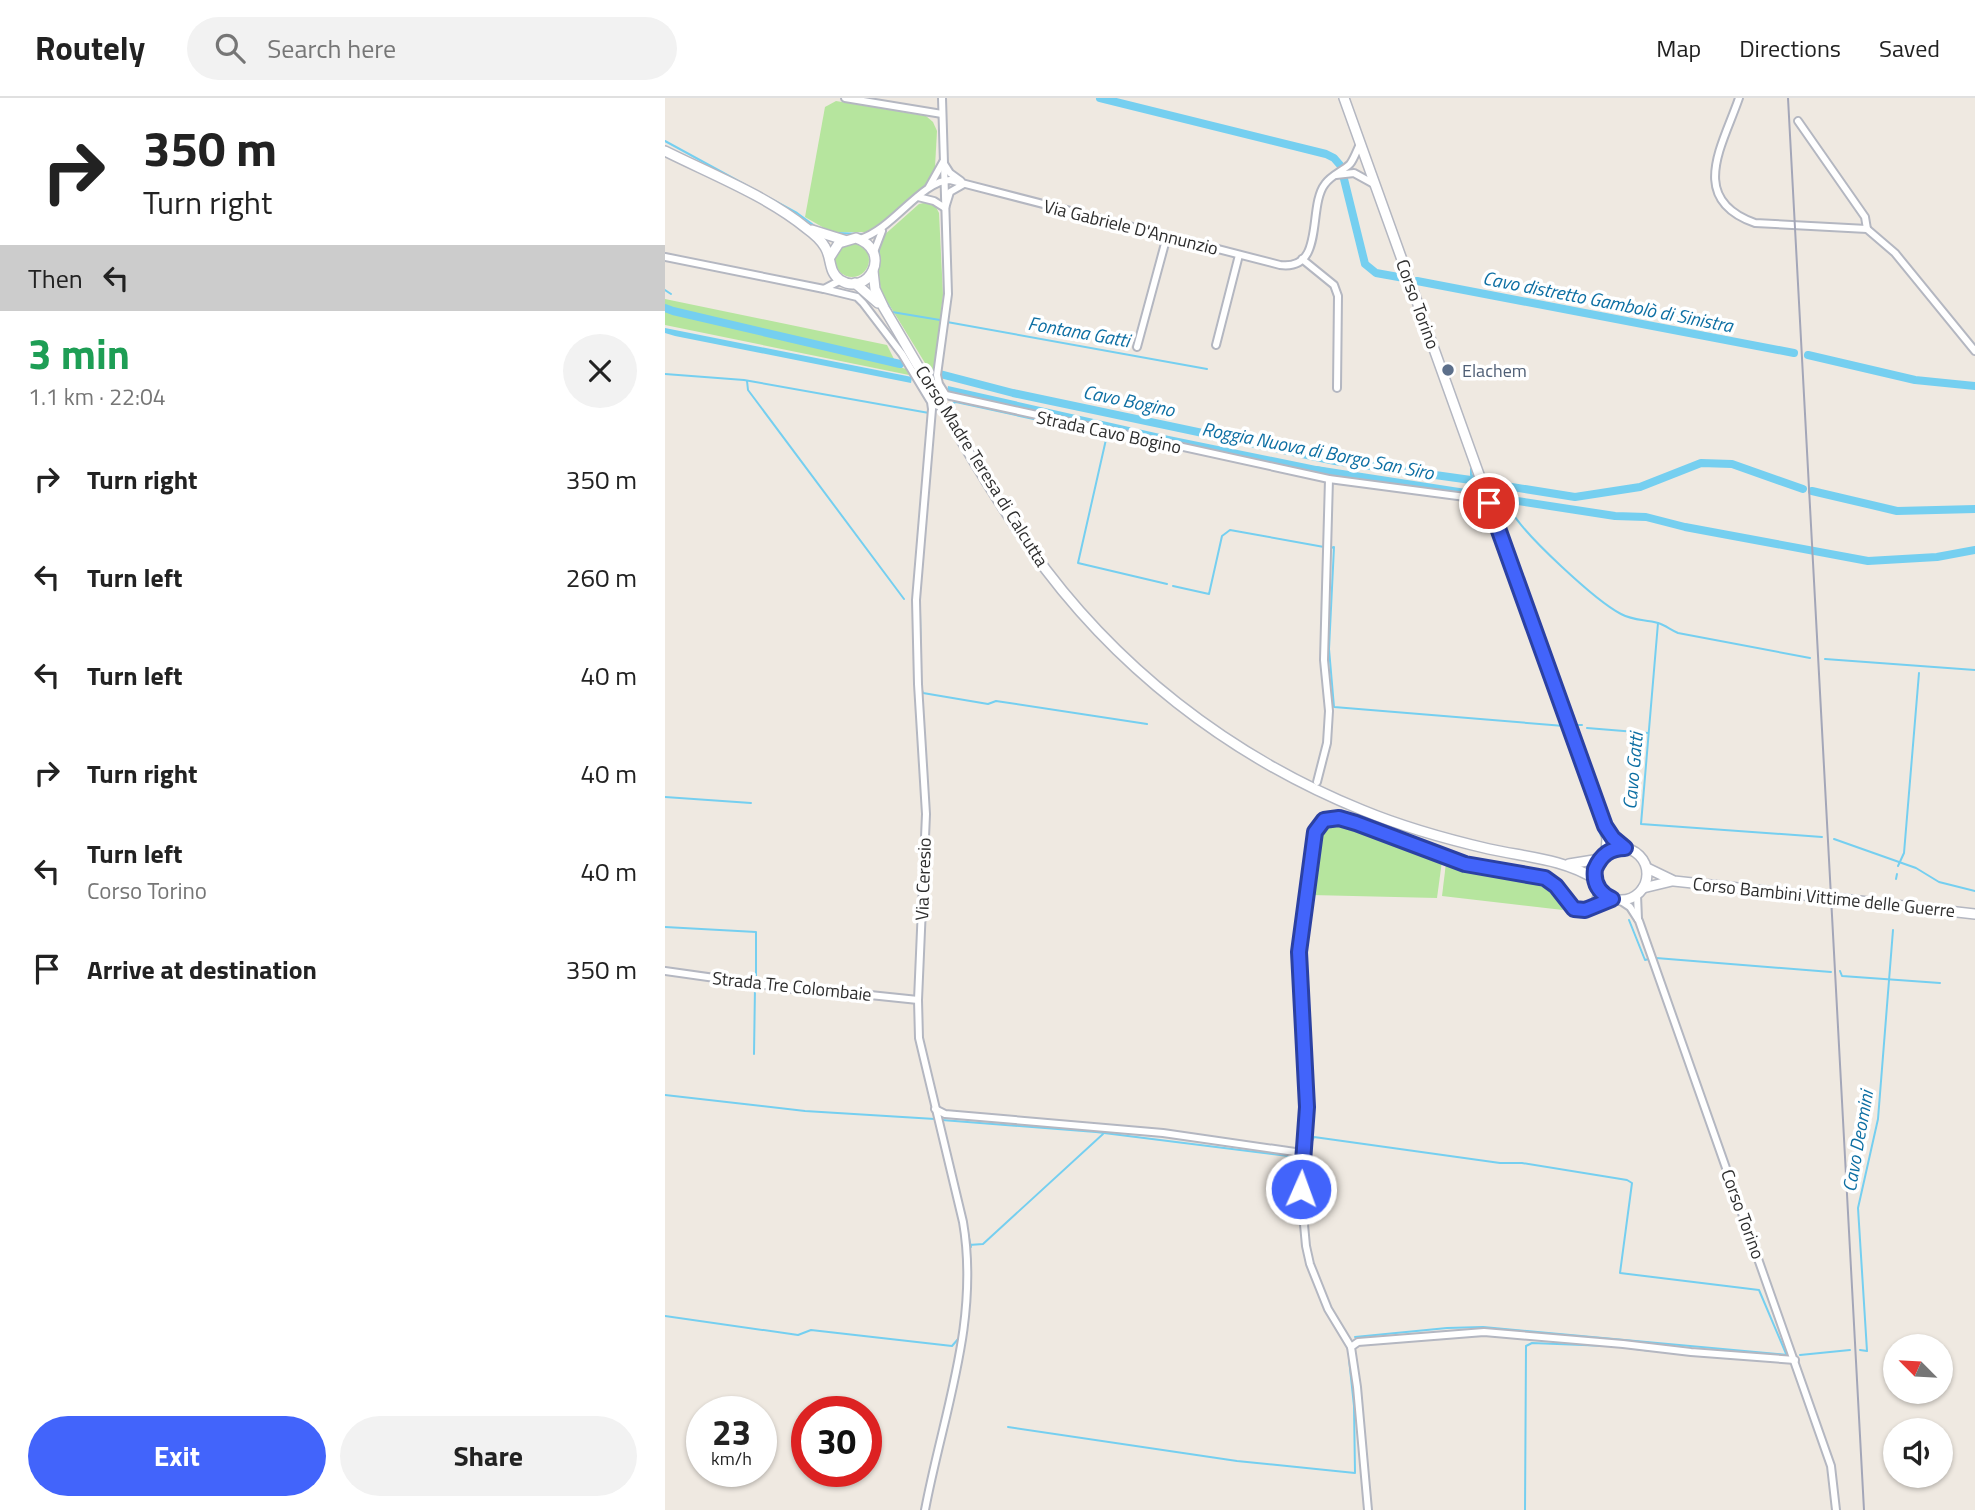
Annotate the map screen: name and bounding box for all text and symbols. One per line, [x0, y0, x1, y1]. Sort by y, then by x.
search box [187, 17, 677, 80]
text: Routely [35, 23, 145, 73]
icon: search [211, 29, 249, 67]
text: Search here [267, 29, 396, 68]
text: Map [1656, 30, 1701, 66]
text: Directions [1739, 30, 1841, 66]
text: Saved [1879, 30, 1940, 66]
text: 350 m [143, 110, 277, 185]
icon: right [28, 126, 119, 217]
text: Turn right [143, 178, 272, 226]
street label: Via Gabriele D'Annunzio [1041, 192, 1221, 262]
street label: Corso Torino [1389, 255, 1447, 353]
text: Then [28, 259, 83, 298]
icon: left [97, 259, 135, 297]
water label: Cavo distretto Gambolò di Sinistra [1481, 263, 1737, 340]
water label: Fontana Gatti [1026, 308, 1134, 355]
text: 3 min [28, 321, 130, 385]
button: close [563, 334, 637, 408]
place label: Elachem [1462, 357, 1527, 384]
street label: Corso Madre Teresa di Calcutta [909, 360, 1055, 572]
marker: Elachem [1440, 362, 1456, 378]
water label: Cavo Bogino [1081, 376, 1178, 424]
text: 1.1 km · 22:04 [28, 379, 166, 414]
street label: Strada Cavo Bogino [1034, 403, 1184, 461]
water label: Roggia Nuova di Borgo San Siro [1200, 413, 1437, 487]
icon: right [28, 460, 66, 498]
text: Turn right [87, 460, 198, 499]
text: 350 m [566, 460, 637, 499]
pin [1459, 473, 1519, 533]
icon: arrive [1470, 484, 1508, 522]
icon: left [28, 558, 66, 596]
text: Turn left [87, 558, 182, 597]
text: 260 m [566, 558, 637, 597]
icon: left [28, 656, 66, 694]
text: Turn left [87, 656, 182, 695]
text: 40 m [580, 656, 637, 695]
water label: Cavo Gatti [1614, 729, 1650, 811]
icon: right [28, 754, 66, 792]
text: Turn right [87, 754, 198, 793]
text: 40 m [580, 754, 637, 793]
text: Turn left [87, 834, 182, 873]
street label: Via Ceresio [908, 837, 938, 921]
icon: left [28, 852, 66, 890]
text: 40 m [580, 852, 637, 891]
street label: Corso Bambini Vittime delle Guerre [1692, 870, 1956, 924]
text: Corso Torino [87, 873, 207, 908]
icon: arrive [28, 950, 66, 988]
text: Arrive at destination [87, 950, 317, 989]
text: 350 m [566, 950, 637, 989]
street label: Strada Tre Colombaie [711, 964, 873, 1008]
water label: Cavo Deomini [1834, 1086, 1881, 1194]
position arrow [1264, 1152, 1338, 1226]
street label: Corso Torino [1714, 1165, 1772, 1263]
north arrow [1883, 1334, 1953, 1404]
map controls [1883, 1334, 1953, 1488]
speed limit sign: 30 [791, 1396, 882, 1487]
text: 23 [712, 1405, 751, 1459]
button: Exit [28, 1416, 326, 1496]
button: Share [340, 1416, 637, 1496]
button: sound [1883, 1418, 1953, 1488]
text: km/h [711, 1445, 752, 1472]

